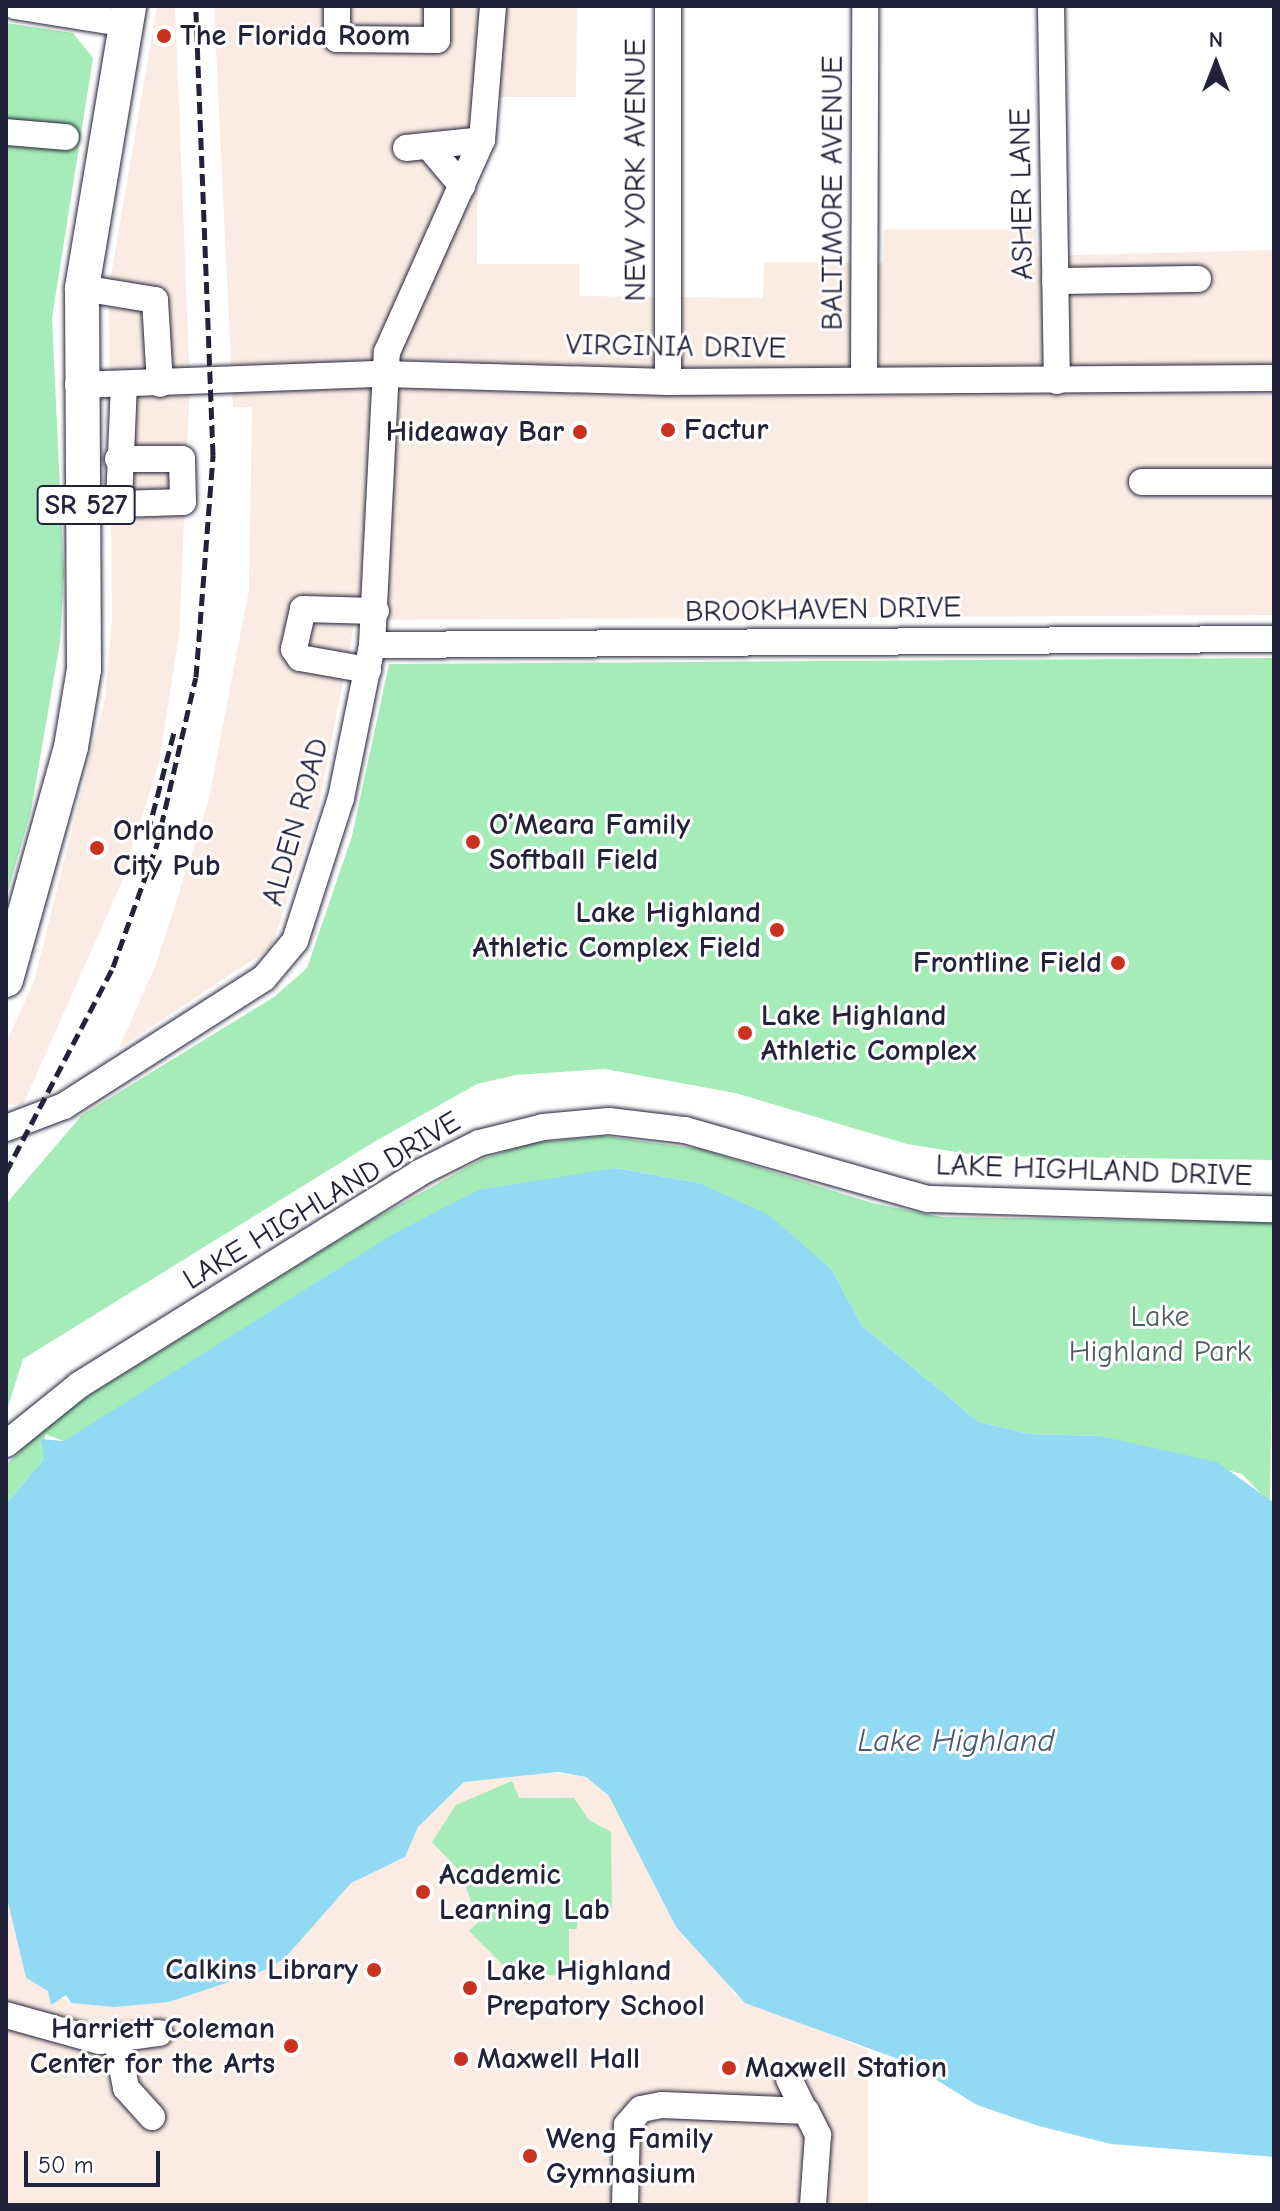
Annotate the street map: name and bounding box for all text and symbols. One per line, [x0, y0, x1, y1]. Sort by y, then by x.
place label: The Florida Room [180, 18, 410, 54]
north arrow [1176, 24, 1256, 104]
marker: The Florida Room [155, 27, 173, 45]
text: N [1209, 27, 1223, 53]
street label: NEW YORK AVENUE [618, 38, 654, 302]
street label: BALTIMORE AVENUE [815, 56, 851, 330]
street label: ASHER LANE [1003, 108, 1041, 280]
street label: VIRGINIA DRIVE [565, 327, 787, 367]
place label: Factur [684, 412, 768, 448]
place label: Hideaway Bar [386, 414, 564, 450]
marker: Factur [659, 421, 677, 439]
marker: Hideaway Bar [571, 423, 589, 441]
road number: SR 527 [36, 481, 136, 529]
street label: BROOKHAVEN DRIVE [685, 590, 961, 630]
street label: ALDEN ROAD [255, 734, 337, 910]
place label: O’Meara Family Softball Field [489, 807, 690, 878]
place label: Orlando City Pub [113, 813, 220, 884]
marker: O’Meara Family Softball Field [464, 833, 482, 851]
marker: Orlando City Pub [88, 839, 106, 857]
place label: Lake Highland Athletic Complex Field [473, 895, 761, 966]
marker: Lake Highland Athletic Complex Field [768, 921, 786, 939]
place label: Frontline Field [913, 945, 1102, 981]
marker: Frontline Field [1109, 954, 1127, 972]
place label: Lake Highland Athletic Complex [761, 998, 977, 1068]
marker: Lake Highland Athletic Complex [736, 1024, 754, 1042]
street label: LAKE HIGHLAND DRIVE [177, 1104, 467, 1298]
street label: LAKE HIGHLAND DRIVE [935, 1147, 1253, 1195]
park label: Lake Highland Park [1069, 1299, 1251, 1370]
water label: Lake Highland [857, 1722, 1055, 1760]
place label: Academic Learning Lab [439, 1857, 610, 1928]
marker: Academic Learning Lab [414, 1883, 432, 1901]
place label: Calkins Library [165, 1952, 358, 1988]
place label: Lake Highland Prepatory School [486, 1953, 705, 2024]
marker: Calkins Library [365, 1961, 383, 1979]
marker: Lake Highland Prepatory School [461, 1979, 479, 1997]
place label: Harriett Coleman Center for the Arts [30, 2011, 275, 2082]
marker: Harriett Coleman Center for the Arts [282, 2037, 300, 2055]
place label: Maxwell Hall [477, 2041, 640, 2077]
marker: Maxwell Hall [452, 2050, 470, 2068]
place label: Maxwell Station [745, 2050, 947, 2086]
marker: Maxwell Station [720, 2059, 738, 2077]
place label: Weng Family Gymnasium [546, 2121, 713, 2192]
scale bar [28, 2135, 164, 2185]
marker: Weng Family Gymnasium [521, 2147, 539, 2165]
text: 50 m [38, 2151, 94, 2179]

